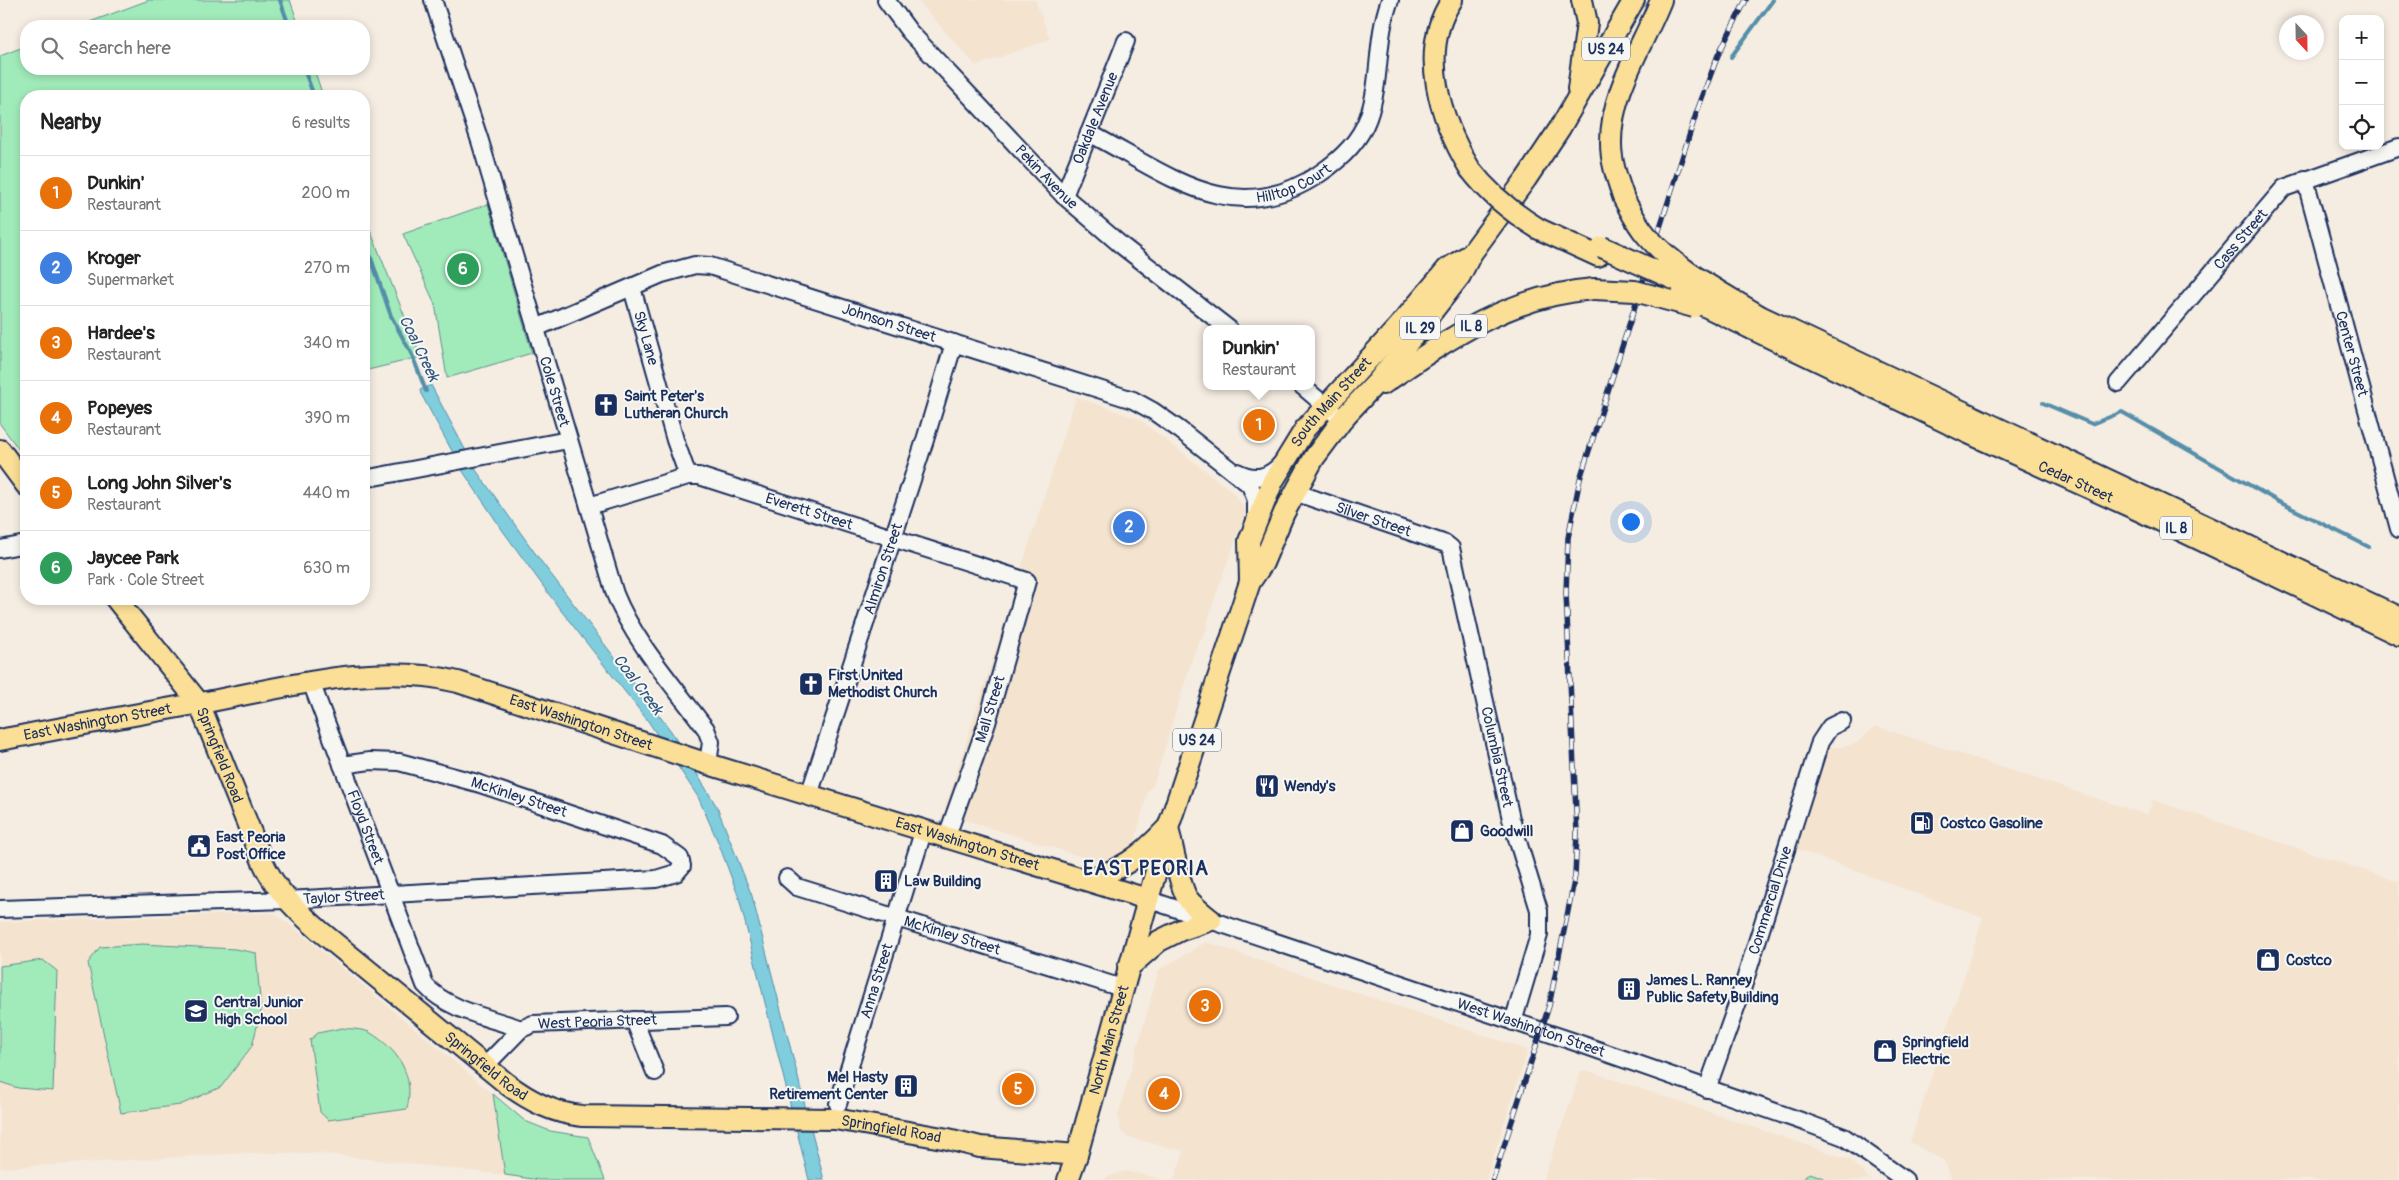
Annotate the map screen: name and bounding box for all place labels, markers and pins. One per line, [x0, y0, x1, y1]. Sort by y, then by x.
pin: 6 [447, 250, 479, 288]
place label: Saint Peter's Lutheran Church [624, 387, 728, 423]
church icon: Saint Peter's Lutheran Church [593, 392, 619, 418]
pin: 1 [1243, 406, 1275, 444]
pin: 2 [1113, 508, 1145, 546]
place label: First United Methodist Church [828, 666, 937, 702]
church icon: First United Methodist Church [798, 671, 824, 697]
restaurant icon: Wendy's [1254, 773, 1280, 799]
place label: Wendy's [1284, 777, 1336, 796]
fuel station icon: Costco Gasoline [1909, 810, 1935, 836]
place label: Costco Gasoline [1940, 814, 2043, 833]
shop icon: Goodwill [1449, 818, 1475, 844]
place label: Goodwill [1480, 822, 1533, 841]
place label: East Peoria Post Office [216, 828, 286, 864]
public building icon: East Peoria Post Office [186, 833, 212, 859]
building icon: Law Building [873, 868, 899, 894]
place label: Law Building [904, 872, 981, 891]
shop icon: Costco [2255, 947, 2281, 973]
place label: Costco [2286, 951, 2332, 970]
place label: James L. Ranney Public Safety Building [1646, 971, 1779, 1007]
building icon: James L. Ranney Public Safety Building [1616, 976, 1642, 1002]
pin: 3 [1189, 987, 1221, 1025]
place label: Central Junior High School [214, 993, 304, 1029]
school or university icon: Central Junior High School [183, 998, 209, 1024]
place label: Springfield Electric [1902, 1033, 1969, 1069]
shop icon: Springfield Electric [1872, 1038, 1898, 1064]
place label: Mel Hasty Retirement Center [769, 1068, 889, 1104]
pin: 5 [1002, 1070, 1034, 1108]
building icon: Mel Hasty Retirement Center [893, 1073, 919, 1099]
pin: 4 [1148, 1075, 1180, 1113]

